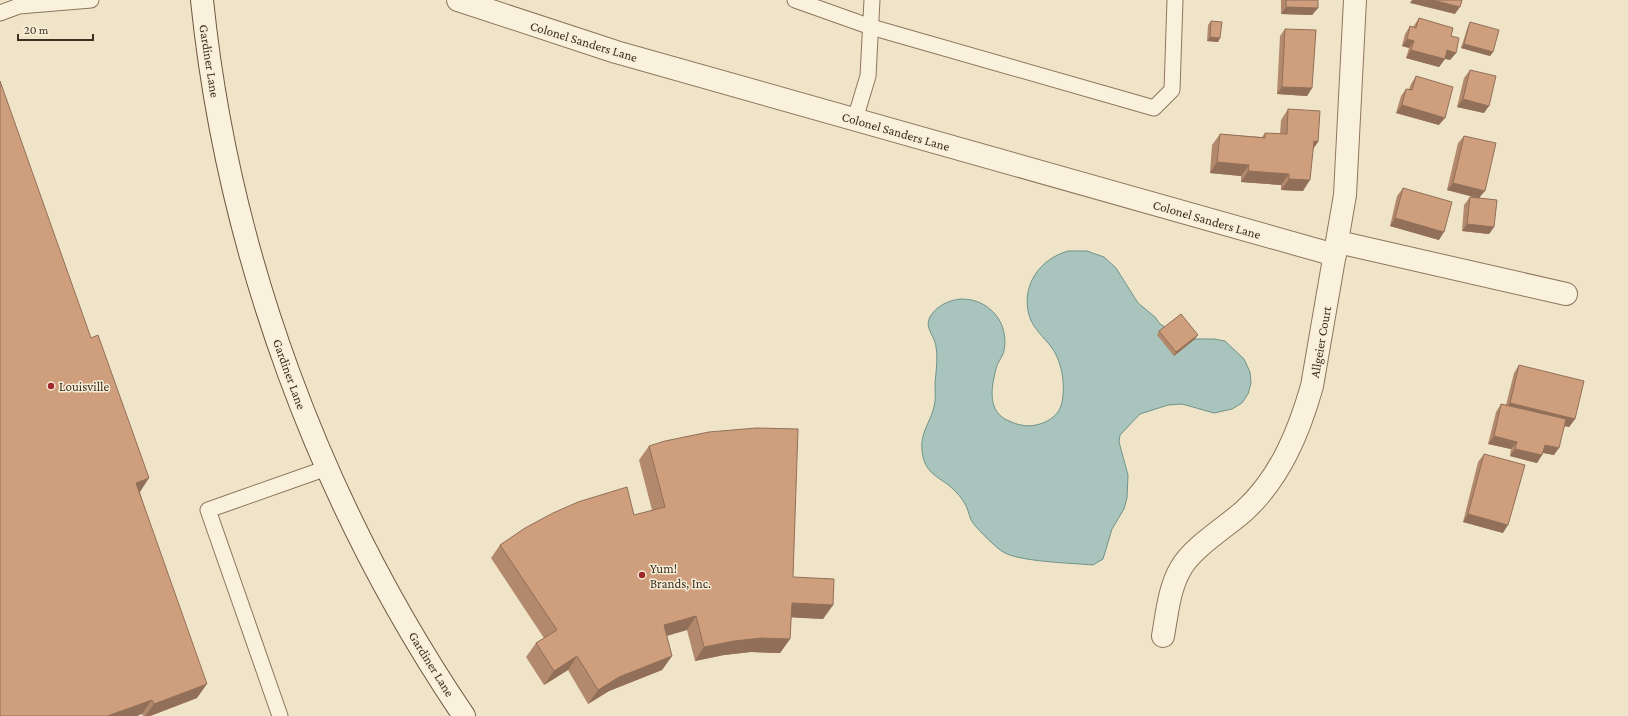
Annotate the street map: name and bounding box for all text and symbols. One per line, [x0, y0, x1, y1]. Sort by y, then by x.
scale bar [18, 16, 93, 42]
street label: Colonel Sanders Lane [528, 18, 640, 65]
text: 20 m [24, 23, 49, 37]
street label: Gardiner Lane [196, 23, 223, 99]
street label: Colonel Sanders Lane [840, 109, 952, 154]
street label: Colonel Sanders Lane [1151, 197, 1263, 242]
street label: Allgeier Court [1307, 305, 1334, 379]
street label: Gardiner Lane [270, 337, 309, 412]
place label: Louisville [59, 379, 110, 394]
marker: Louisville [46, 381, 56, 391]
place label: Yum! Brands, Inc. [650, 561, 711, 591]
marker: Yum! Brands, Inc. [637, 570, 647, 580]
street label: Gardiner Lane [406, 629, 458, 700]

